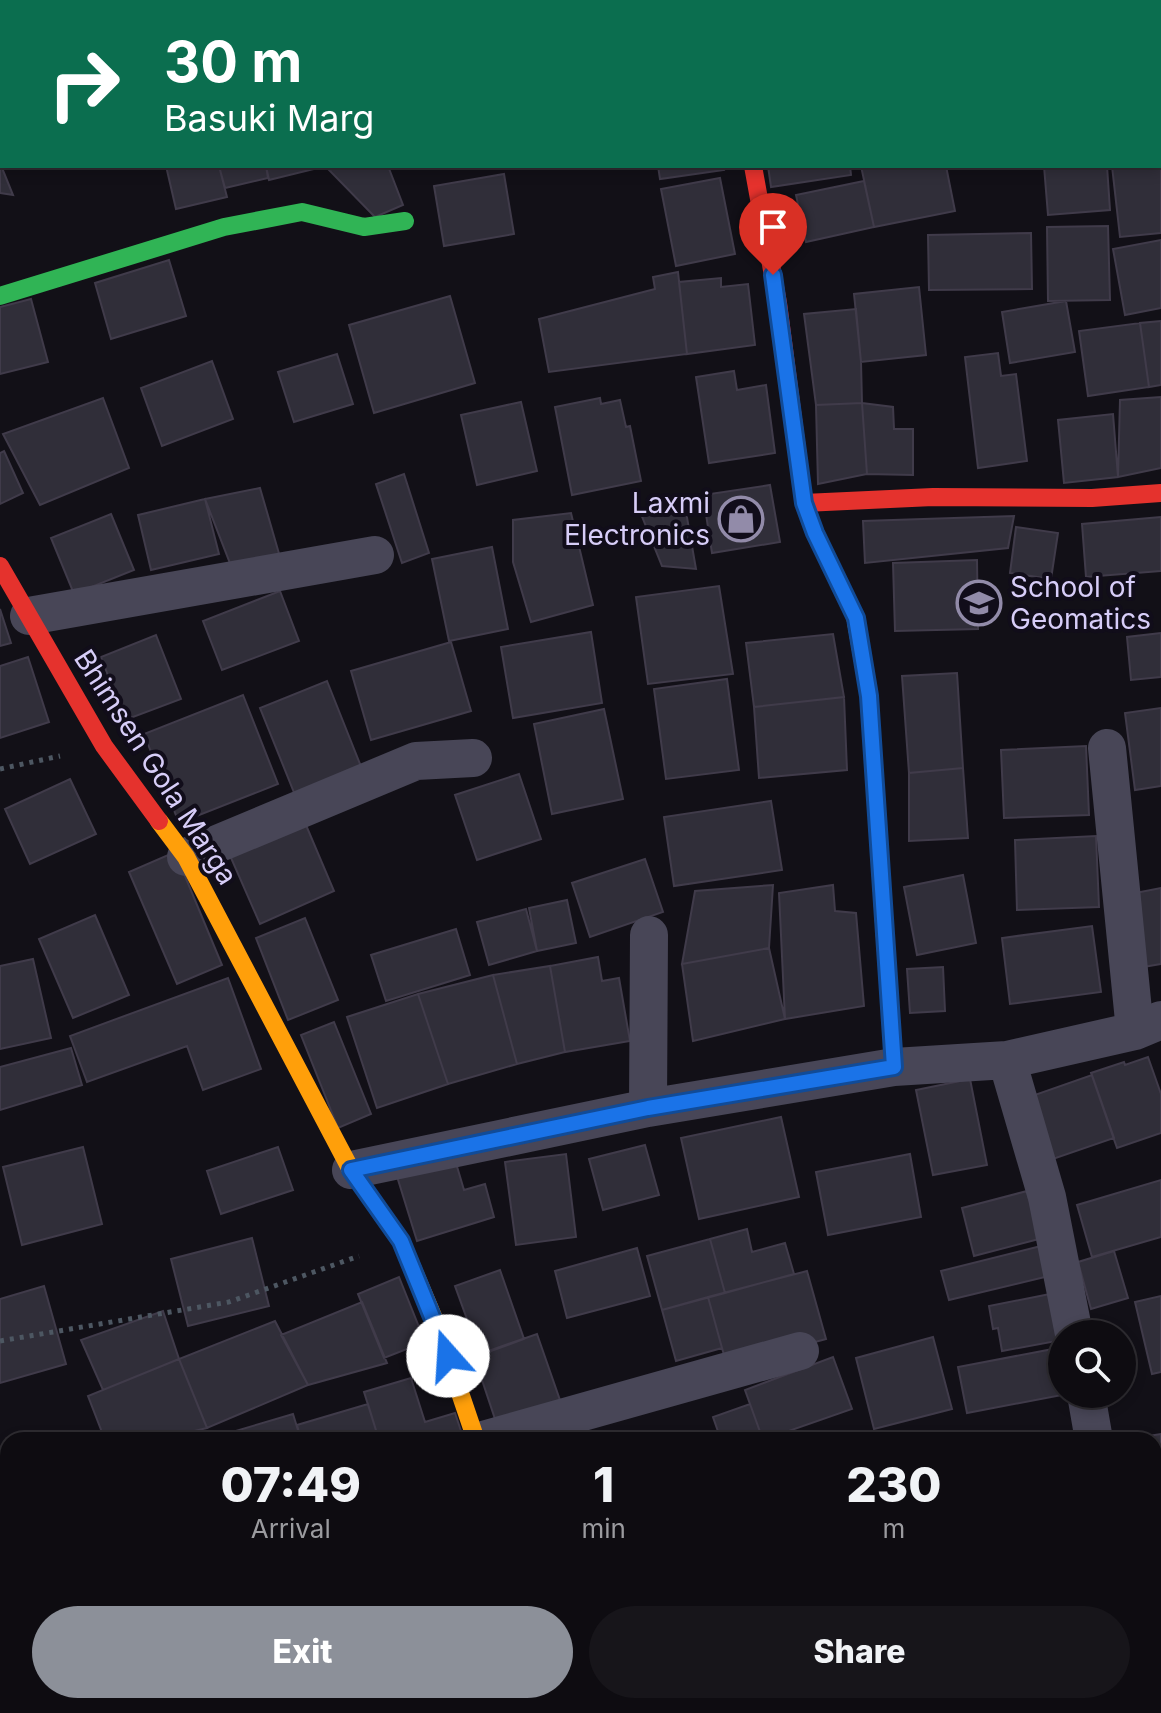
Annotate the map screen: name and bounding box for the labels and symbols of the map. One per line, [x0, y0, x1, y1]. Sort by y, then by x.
pin [739, 193, 807, 275]
place label: Laxmi Electronics [564, 486, 710, 552]
shop icon: Laxmi Electronics [717, 495, 765, 543]
place label: School of Geomatics [1010, 570, 1151, 636]
school or university icon: School of Geomatics [955, 579, 1003, 627]
street label: Bhimsen Gola Marga [67, 643, 245, 891]
position arrow [406, 1314, 490, 1398]

